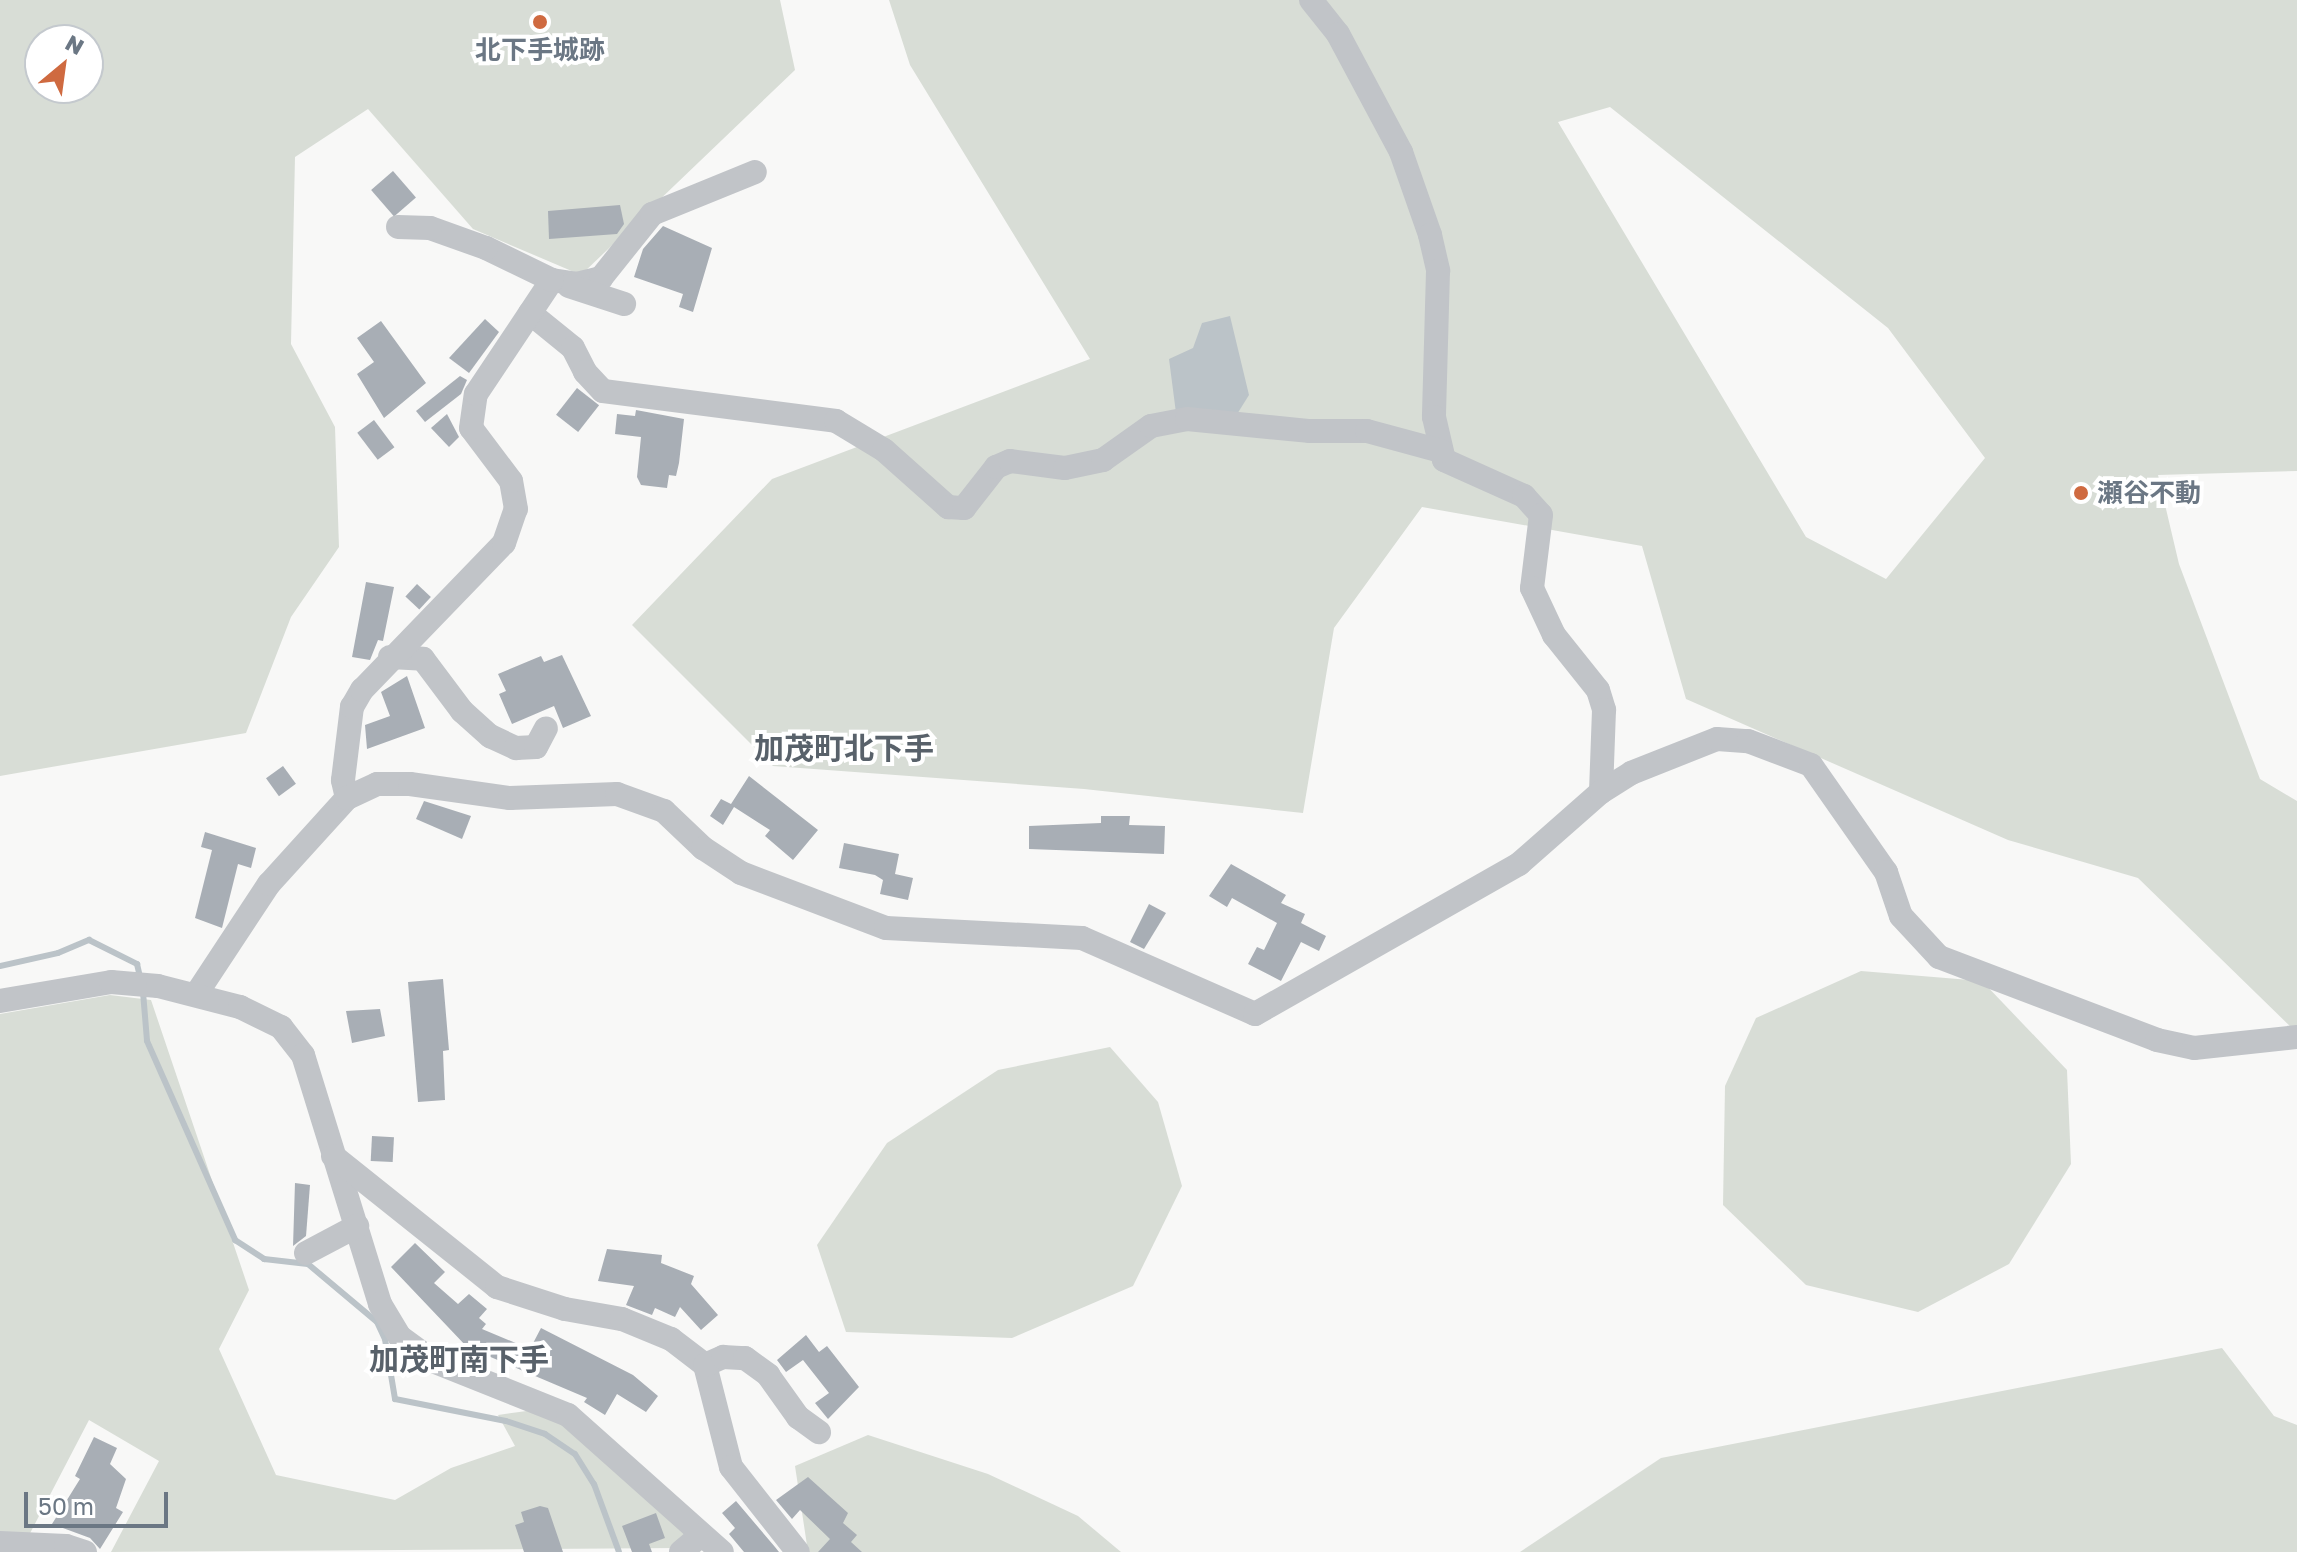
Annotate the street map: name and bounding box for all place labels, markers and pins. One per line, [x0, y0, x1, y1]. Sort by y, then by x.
marker: 北下手城跡 [531, 13, 549, 31]
place label: 北下手城跡 [475, 34, 605, 66]
place label: 瀬谷不動 [2097, 477, 2201, 509]
marker: 瀬谷不動 [2072, 484, 2090, 502]

